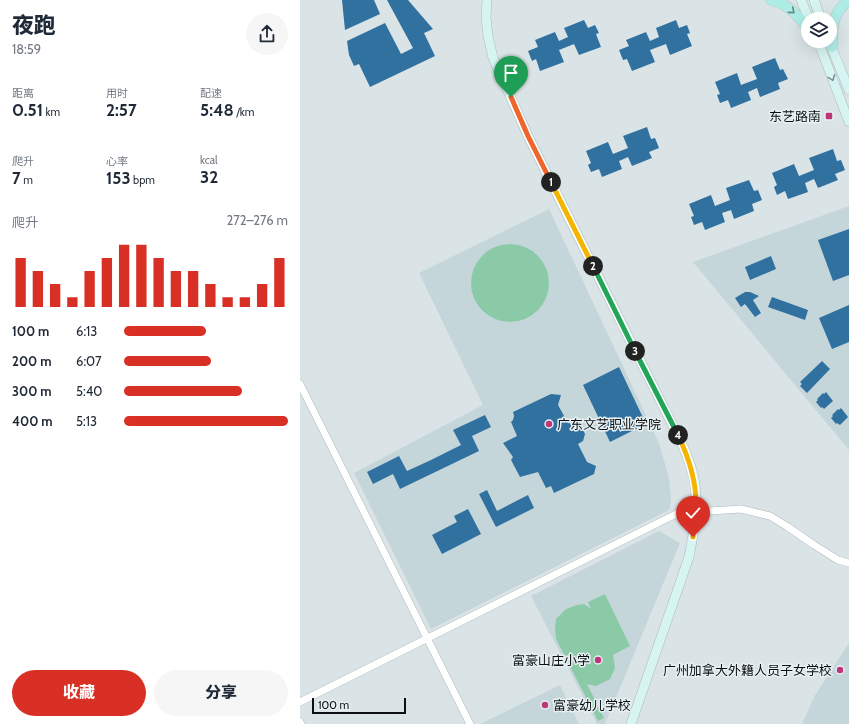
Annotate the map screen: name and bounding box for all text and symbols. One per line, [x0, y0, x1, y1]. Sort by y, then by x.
one-way arrow [787, 6, 795, 13]
text: 夜跑 [12, 12, 56, 39]
map controls [801, 12, 837, 48]
button: layers [801, 12, 837, 48]
button: share [246, 13, 288, 55]
text: 18:59 [12, 41, 41, 57]
pin [494, 56, 528, 97]
icon: arrive [500, 62, 522, 84]
one-way arrow [828, 74, 836, 81]
text: 距离 [12, 86, 34, 100]
text: 用时 [106, 86, 128, 100]
text: 配速 [200, 86, 222, 100]
text: 0.51 [12, 100, 43, 120]
text: 2:57 [106, 100, 137, 120]
text: 5:48 [200, 100, 234, 120]
text: km [43, 105, 60, 119]
text: /km [234, 105, 254, 119]
place label: 东艺路南 [769, 108, 821, 124]
marker: 东艺路南 [824, 111, 834, 121]
text: kcal [200, 153, 218, 167]
text: 爬升 [12, 154, 34, 168]
text: 心率 [106, 154, 128, 168]
text: 32 [200, 167, 218, 187]
text: 7 [12, 168, 21, 188]
text: 153 [106, 168, 131, 188]
pin: 1 [541, 172, 561, 192]
text: m [21, 173, 33, 187]
text: bpm [131, 173, 155, 187]
text: 1 [549, 175, 553, 189]
text: 272–276 m [226, 212, 288, 228]
text: 爬升 [12, 214, 38, 230]
pin: 2 [583, 256, 603, 276]
text: 2 [590, 259, 596, 273]
text: 100 m [12, 323, 49, 339]
text: 6:13 [76, 323, 97, 339]
pin: 3 [625, 341, 645, 361]
text: 3 [632, 344, 638, 358]
text: 200 m [12, 353, 51, 369]
text: 6:07 [76, 353, 102, 369]
text: 300 m [12, 383, 52, 399]
text: 5:40 [76, 383, 102, 399]
text: 400 m [12, 413, 53, 429]
text: 5:13 [76, 413, 97, 429]
place label: 广东文艺职业学院 [557, 416, 661, 432]
marker: 广东文艺职业学院 [544, 419, 554, 429]
pin: 4 [668, 425, 688, 445]
text: 4 [675, 428, 681, 442]
pin [676, 496, 710, 537]
icon: check [682, 502, 704, 524]
place label: 富豪山庄小学 [512, 652, 590, 668]
marker: 富豪山庄小学 [593, 655, 603, 665]
place label: 广州加拿大外籍人员子女学校 [663, 662, 832, 678]
marker: 广州加拿大外籍人员子女学校 [835, 665, 845, 675]
button: 收藏 [12, 670, 146, 716]
button: 分享 [154, 670, 288, 716]
scale bar [312, 696, 406, 715]
place label: 富豪幼儿学校 [553, 697, 631, 713]
text: 100 m [318, 698, 349, 712]
marker: 富豪幼儿学校 [540, 700, 550, 710]

